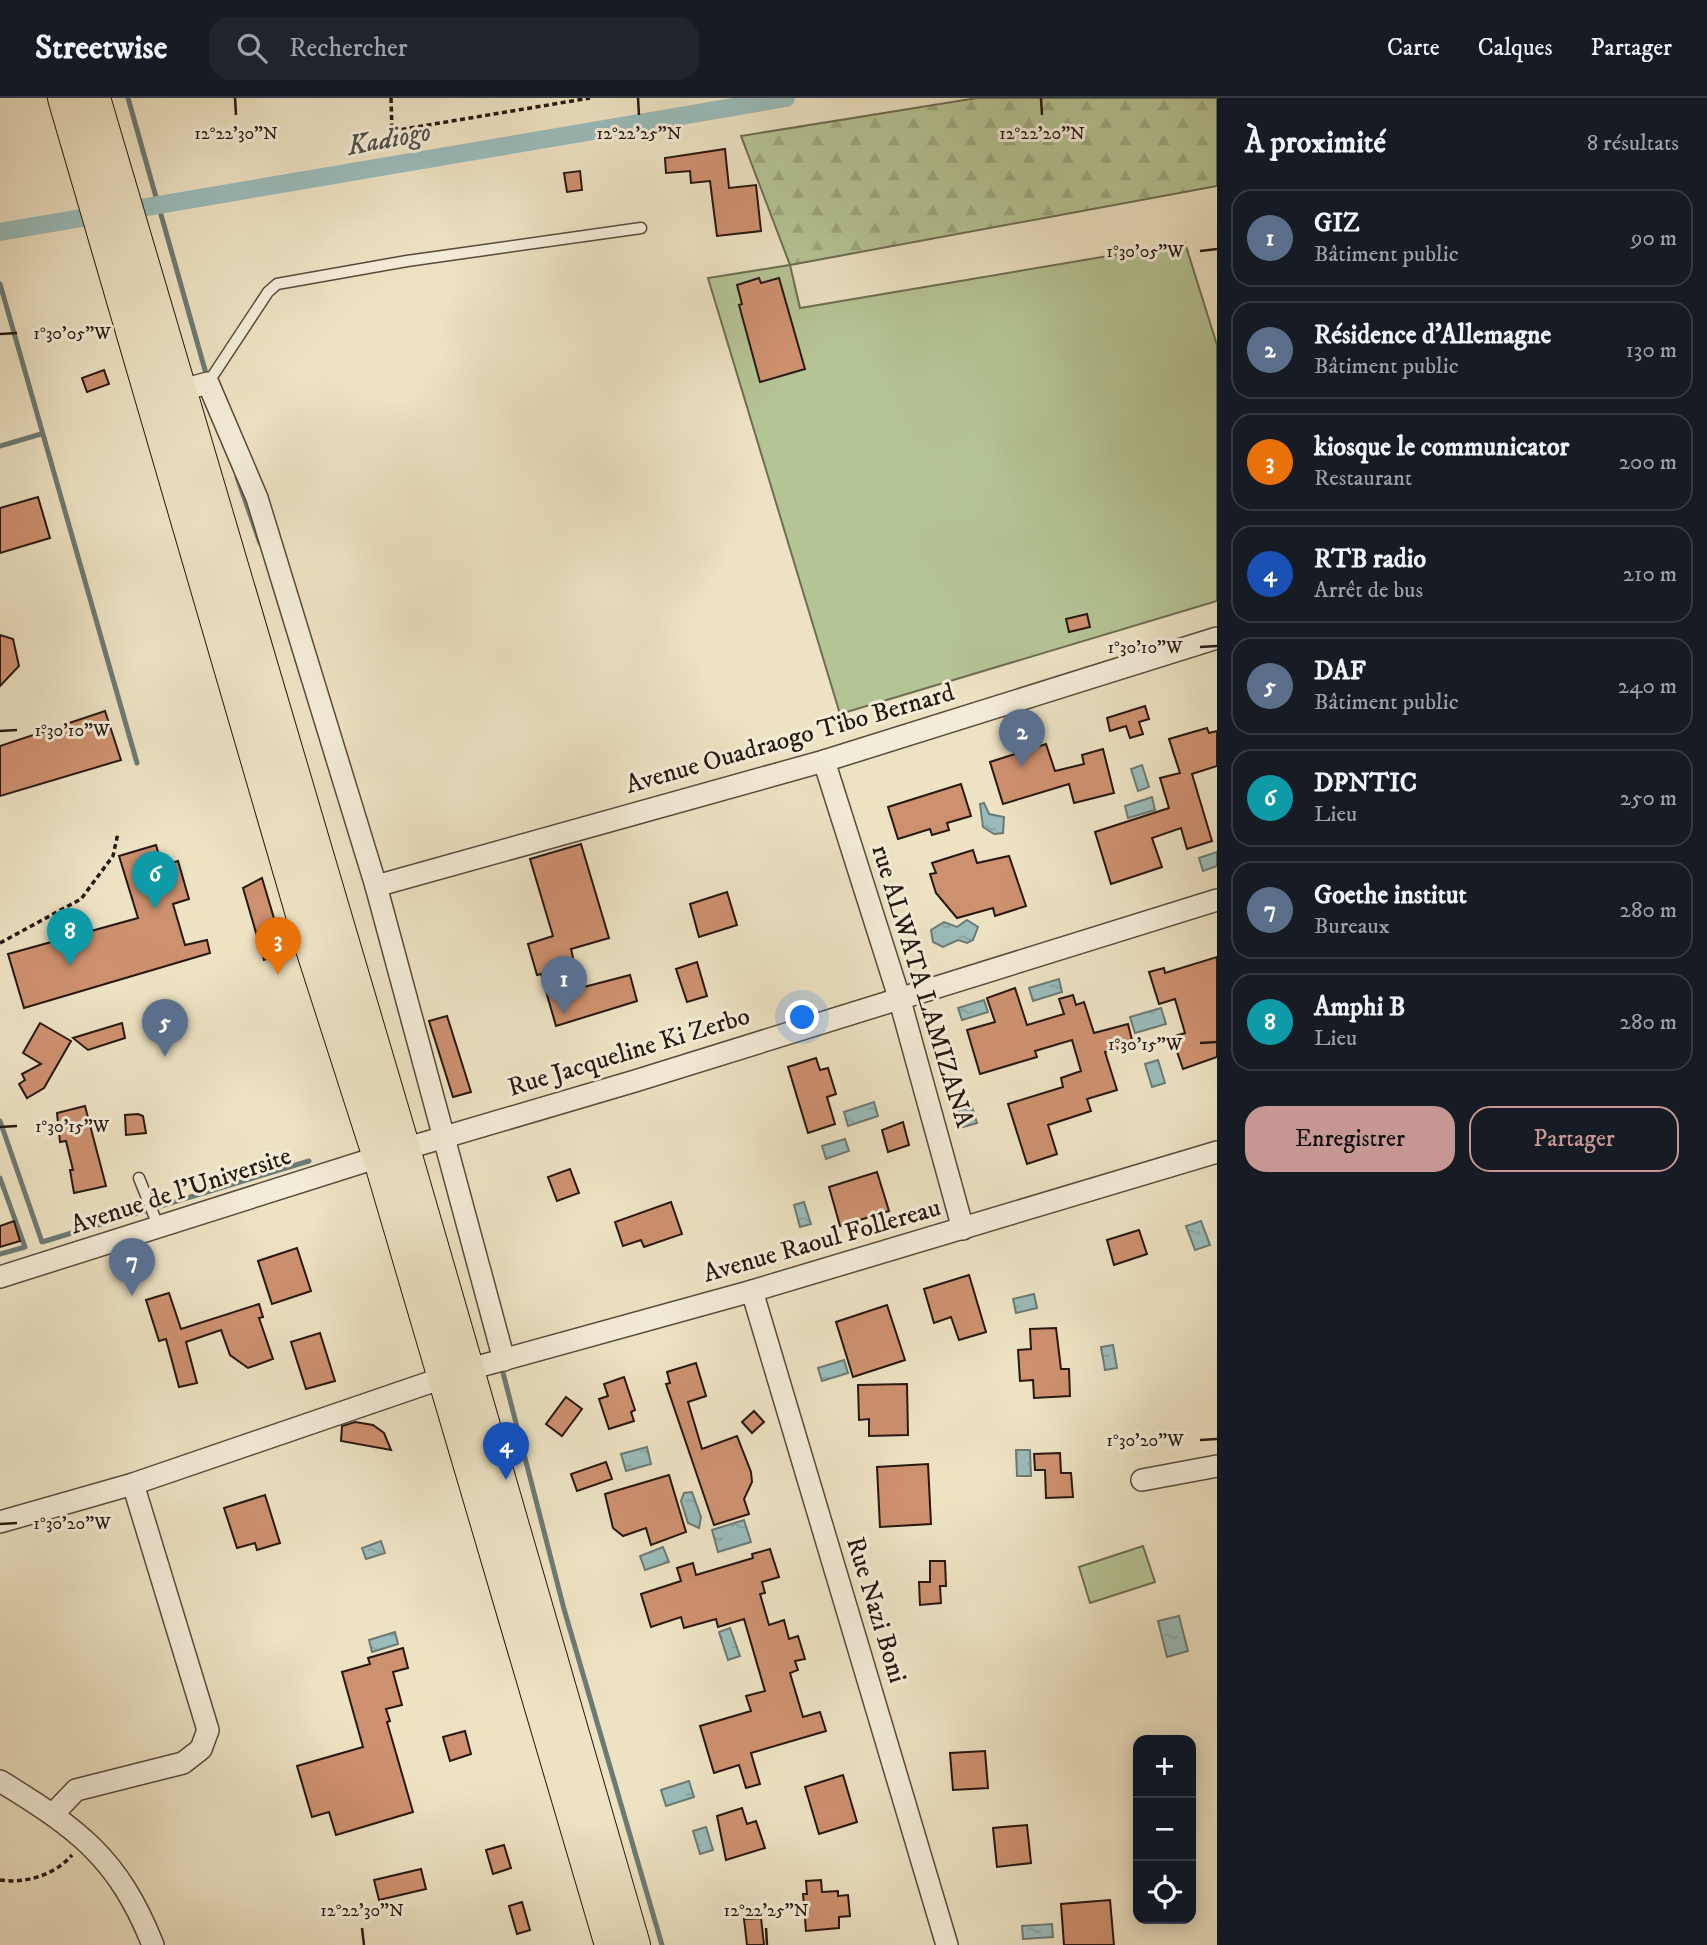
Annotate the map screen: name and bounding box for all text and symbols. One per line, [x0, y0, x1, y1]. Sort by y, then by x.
search box [209, 17, 699, 80]
text: Streetwise [35, 28, 167, 69]
icon: search [233, 29, 271, 67]
text: Rechercher [289, 32, 408, 65]
text: Carte [1387, 33, 1440, 63]
text: Calques [1478, 33, 1553, 63]
text: Partager [1591, 33, 1672, 63]
water label: Kadiogo [343, 114, 434, 164]
text: 12°22'30"N [194, 123, 278, 145]
text: 12°22'25"N [597, 123, 682, 145]
text: 12°22'20"N [999, 123, 1085, 145]
text: À proximité [1245, 125, 1386, 162]
text: 8 résultats [1587, 129, 1679, 158]
text: GIZ [1314, 207, 1360, 240]
text: 1 [1266, 224, 1274, 253]
text: 90 m [1631, 224, 1677, 253]
text: Bâtiment public [1314, 240, 1459, 269]
text: 1°30'05"W [1106, 241, 1184, 263]
text: Résidence d'Allemagne [1314, 319, 1551, 352]
text: 1°30'05"W [33, 323, 111, 345]
text: 2 [1264, 336, 1276, 365]
text: 130 m [1625, 336, 1677, 365]
text: Bâtiment public [1314, 352, 1459, 381]
text: kiosque le communicator [1314, 431, 1569, 464]
text: 3 [1266, 448, 1274, 477]
text: 200 m [1619, 448, 1677, 477]
text: Restaurant [1314, 464, 1412, 493]
text: RTB radio [1314, 543, 1426, 576]
text: 4 [1263, 560, 1277, 589]
text: 210 m [1623, 560, 1677, 589]
text: Arrêt de bus [1314, 576, 1423, 605]
text: 1°30'10"W [1107, 637, 1183, 659]
text: DAF [1314, 655, 1366, 688]
text: 5 [1264, 672, 1276, 701]
text: 240 m [1618, 672, 1677, 701]
street label: Avenue Ouadraogo Tibo Bernard [622, 676, 958, 802]
text: Bâtiment public [1314, 688, 1459, 717]
pin: 2 [999, 709, 1045, 767]
text: 1°30'10"W [34, 720, 110, 742]
text: DPNTIC [1314, 767, 1417, 800]
text: 6 [1264, 784, 1276, 813]
text: 250 m [1620, 784, 1677, 813]
text: Lieu [1314, 800, 1357, 829]
street label: rue ALWATA LAMIZANA [863, 841, 981, 1132]
pin: 6 [132, 851, 178, 909]
text: Goethe institut [1314, 879, 1467, 912]
text: 7 [1264, 896, 1276, 925]
text: 280 m [1620, 896, 1677, 925]
pin: 8 [47, 908, 93, 966]
text: Bureaux [1314, 912, 1390, 941]
pin: 3 [255, 917, 301, 975]
pin: 1 [541, 956, 587, 1014]
text: Amphi B [1314, 991, 1405, 1024]
pin: 5 [142, 999, 188, 1057]
street label: Rue Jacqueline Ki Zerbo [504, 999, 754, 1105]
your location [785, 1000, 819, 1034]
text: 8 [1264, 1008, 1276, 1037]
text: 280 m [1620, 1008, 1677, 1037]
text: Lieu [1314, 1024, 1357, 1053]
text: 1°30'15"W [1108, 1034, 1183, 1056]
button: Enregistrer [1245, 1106, 1455, 1172]
button: Partager [1469, 1106, 1679, 1172]
text: 1°30'15"W [35, 1116, 110, 1138]
street label: Avenue de l'Universite [66, 1140, 296, 1242]
street label: Avenue Raoul Follereau [700, 1191, 944, 1291]
pin: 7 [109, 1238, 155, 1296]
pin: 4 [483, 1422, 529, 1480]
text: 1°30'20"W [1106, 1430, 1184, 1452]
text: 1°30'20"W [33, 1513, 111, 1535]
street label: Rue Nazi Boni [838, 1533, 914, 1687]
map controls [1133, 1735, 1196, 1924]
button: + [1133, 1735, 1196, 1798]
button: − [1133, 1798, 1196, 1861]
button: locate [1133, 1861, 1196, 1924]
text: 12°22'30"N [320, 1900, 404, 1922]
text: 12°22'25"N [724, 1900, 809, 1922]

